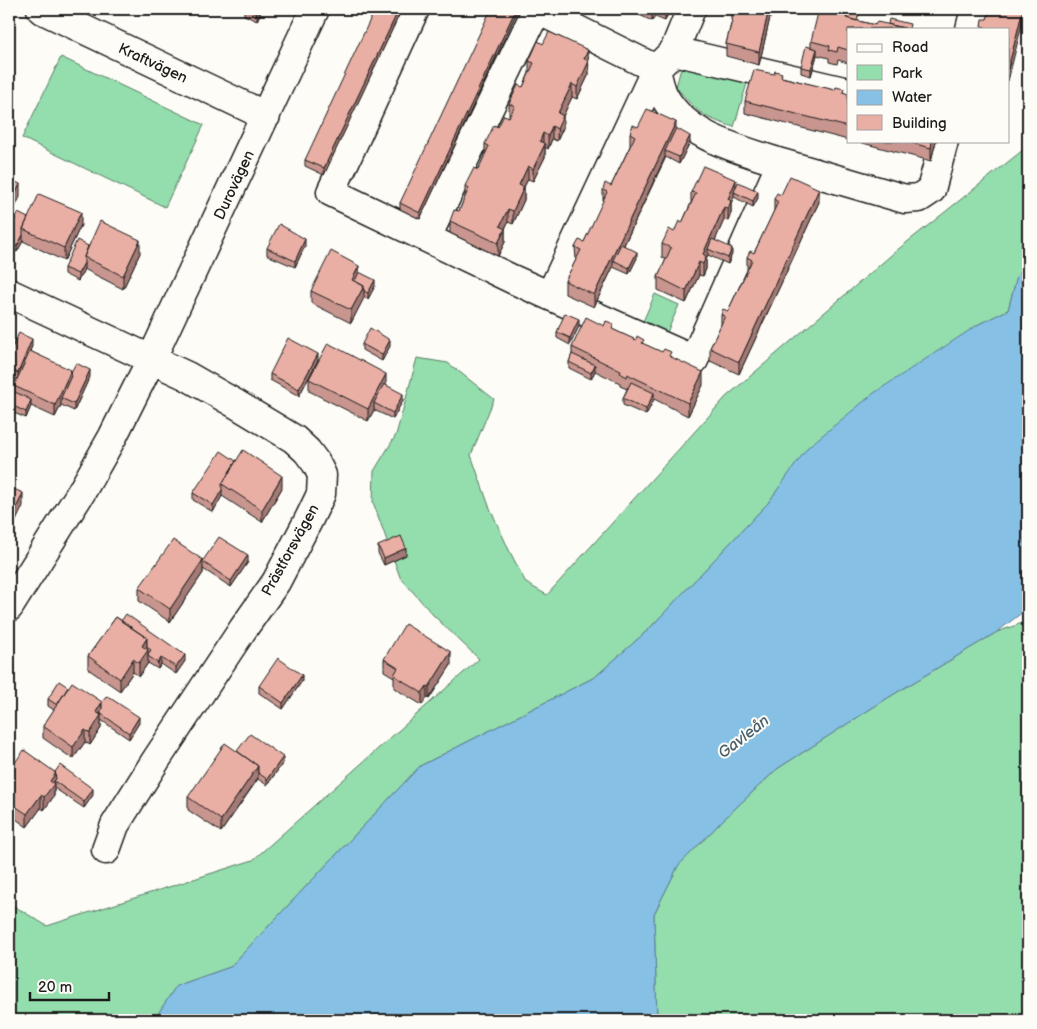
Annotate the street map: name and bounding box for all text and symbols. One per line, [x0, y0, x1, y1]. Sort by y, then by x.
legend [847, 28, 1010, 142]
text: Road [892, 38, 928, 57]
street label: Kraftvägen [115, 39, 190, 88]
text: Park [892, 64, 923, 83]
text: Water [892, 88, 932, 107]
text: Building [892, 114, 947, 133]
street label: Durovägen [210, 147, 259, 223]
street label: Prästforsvägen [257, 501, 323, 599]
water label: Gavleån [715, 711, 773, 763]
scale bar [30, 969, 109, 1001]
text: 20 m [38, 978, 72, 997]

